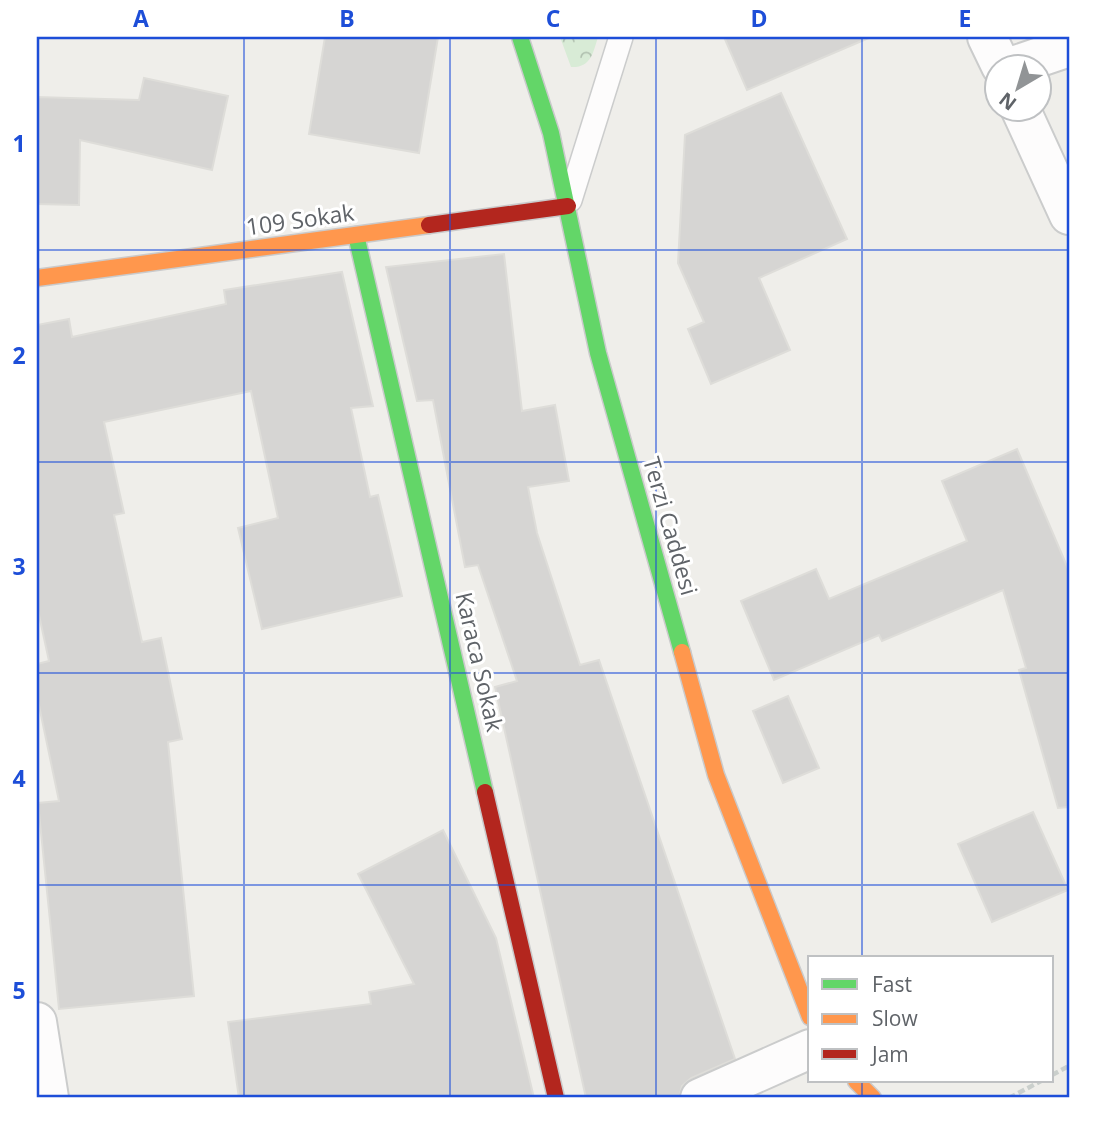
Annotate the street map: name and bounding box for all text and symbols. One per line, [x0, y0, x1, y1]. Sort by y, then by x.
text: A [133, 2, 149, 34]
text: B [339, 2, 355, 34]
text: C [546, 2, 560, 34]
text: D [750, 2, 768, 34]
text: E [959, 2, 971, 34]
north arrow [984, 52, 1054, 122]
text: N [993, 86, 1022, 116]
text: 1 [12, 127, 26, 159]
street label: 109 Sokak [244, 196, 356, 242]
text: 2 [12, 339, 26, 371]
street label: Terzi Caddesi [636, 453, 706, 599]
text: 3 [12, 550, 26, 582]
street label: Karaca Sokak [448, 589, 512, 735]
text: 4 [12, 762, 26, 794]
legend [808, 956, 1054, 1082]
text: Fast [872, 970, 912, 998]
text: 5 [12, 974, 26, 1006]
text: Slow [872, 1004, 918, 1032]
text: Jam [870, 1040, 909, 1068]

